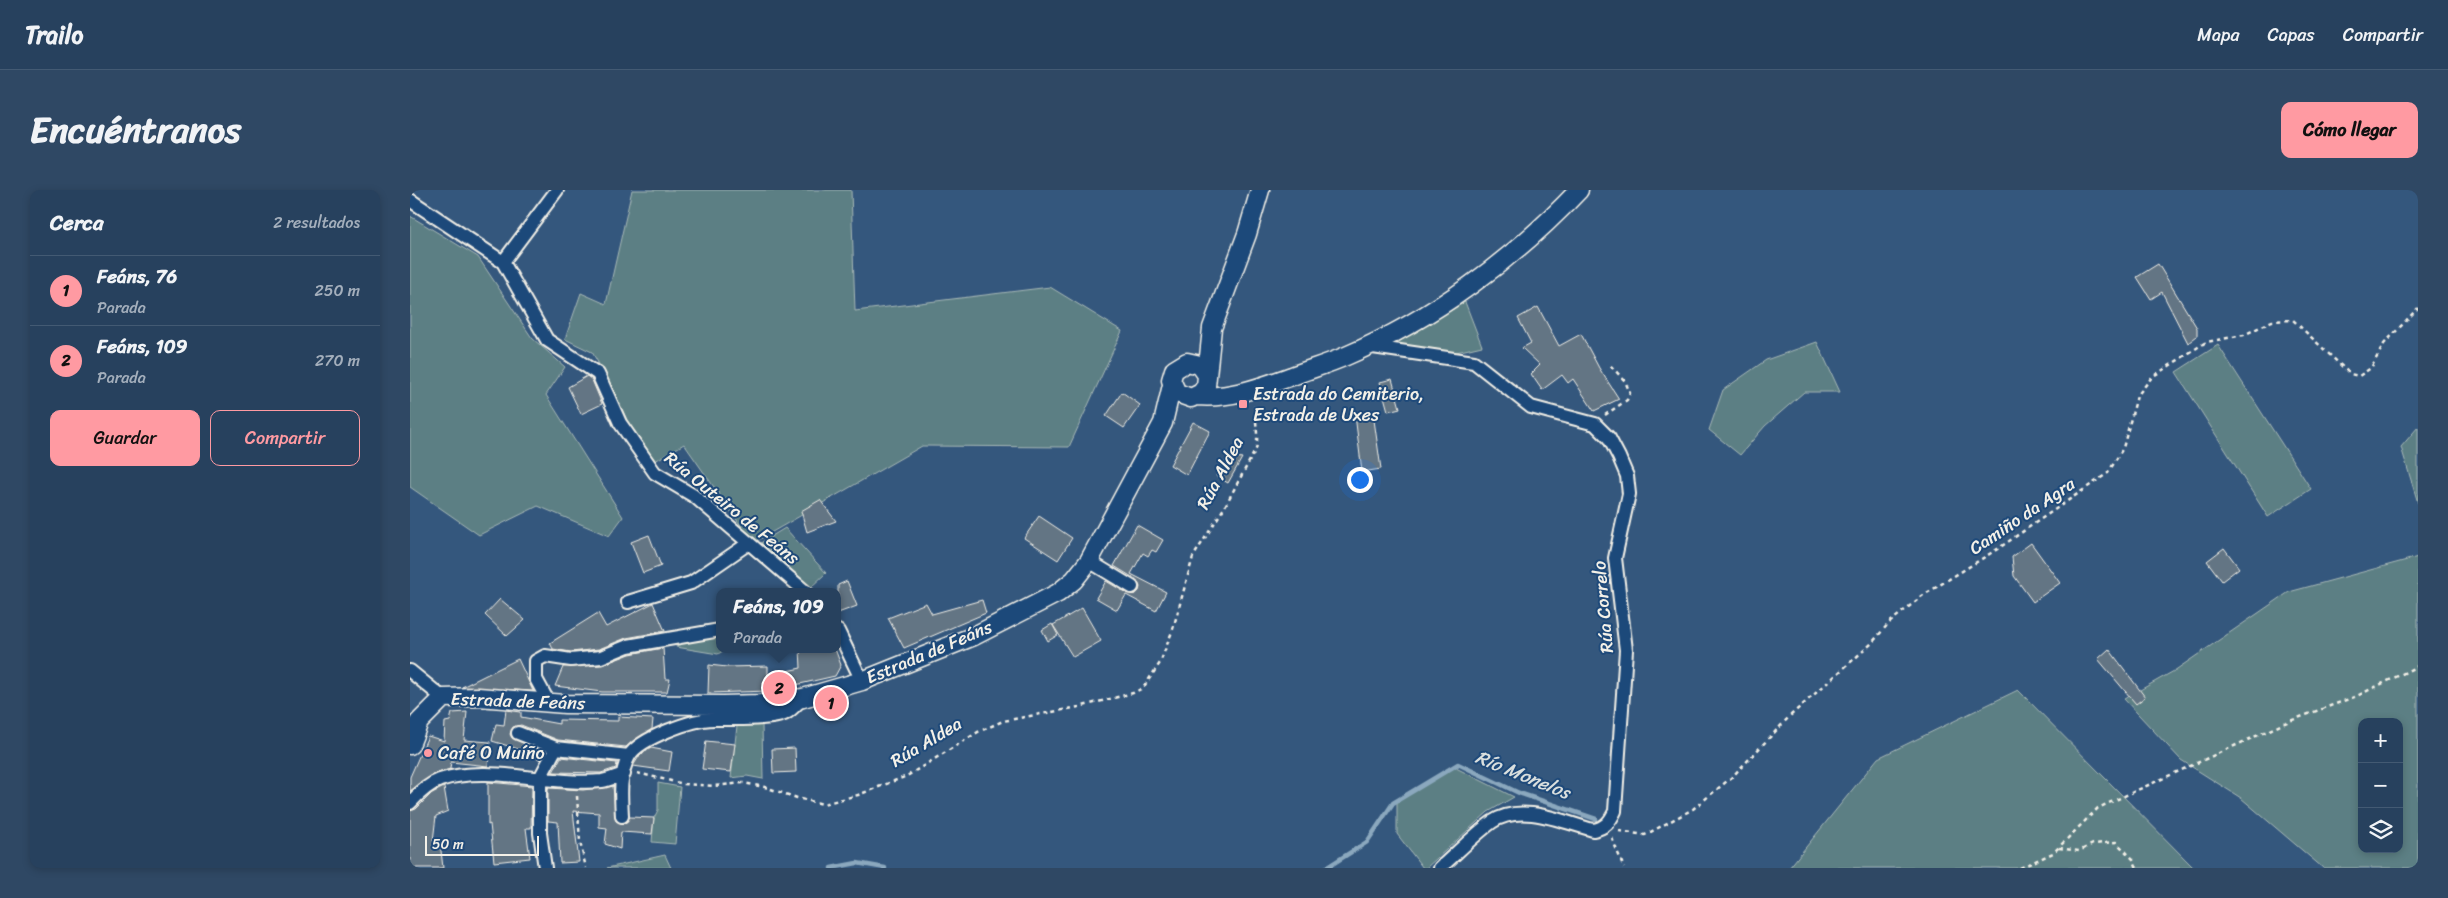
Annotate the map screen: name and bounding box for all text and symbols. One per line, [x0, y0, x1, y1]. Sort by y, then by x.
text: Trailo [25, 14, 83, 56]
text: Mapa [2197, 19, 2240, 51]
text: Capas [2268, 19, 2315, 51]
text: Compartir [2343, 19, 2423, 51]
text: Encuéntranos [30, 99, 241, 161]
button: Cómo llegar [2281, 102, 2418, 158]
text: Cerca [50, 204, 104, 242]
text: 2 resultados [273, 208, 360, 237]
text: Feáns, 76 [97, 260, 177, 293]
text: 1 [63, 276, 69, 305]
text: 250 m [314, 276, 360, 305]
text: Parada [97, 293, 146, 322]
text: Feáns, 109 [97, 330, 188, 363]
text: 2 [61, 346, 71, 375]
text: 270 m [315, 346, 360, 375]
text: Parada [97, 363, 146, 392]
place label: Estrada do Cemiterio, Estrada de Uxes [1253, 378, 1424, 431]
marker: Estrada do Cemiterio, Estrada de Uxes [1237, 398, 1249, 410]
button: Guardar [50, 410, 200, 466]
button: Compartir [210, 410, 360, 466]
street label: Rúa Aldea [1187, 431, 1253, 515]
street label: Rúa Outeiro de Feáns [657, 443, 808, 574]
your location [1347, 467, 1373, 493]
street label: Camiño da Agra [1962, 468, 2083, 564]
street label: Rúa Correlo [1583, 560, 1623, 654]
popup [716, 588, 841, 653]
text: Feáns, 109 [733, 590, 824, 623]
street label: Estrada de Feáns [861, 611, 998, 693]
text: Parada [733, 623, 782, 652]
pin: 2 [763, 669, 795, 707]
street label: Estrada de Feáns [450, 683, 587, 719]
pin: 1 [815, 684, 847, 722]
street label: Rúa Aldea [884, 708, 968, 776]
map controls [2358, 718, 2403, 853]
button: + [2358, 718, 2403, 763]
place label: Café O Muíño [438, 737, 545, 769]
water label: Río Monelos [1470, 741, 1577, 809]
marker: Café O Muíño [422, 747, 434, 759]
button: − [2358, 763, 2403, 808]
button: layers [2358, 808, 2403, 853]
text: 50 m [432, 832, 464, 857]
scale bar [425, 833, 539, 856]

